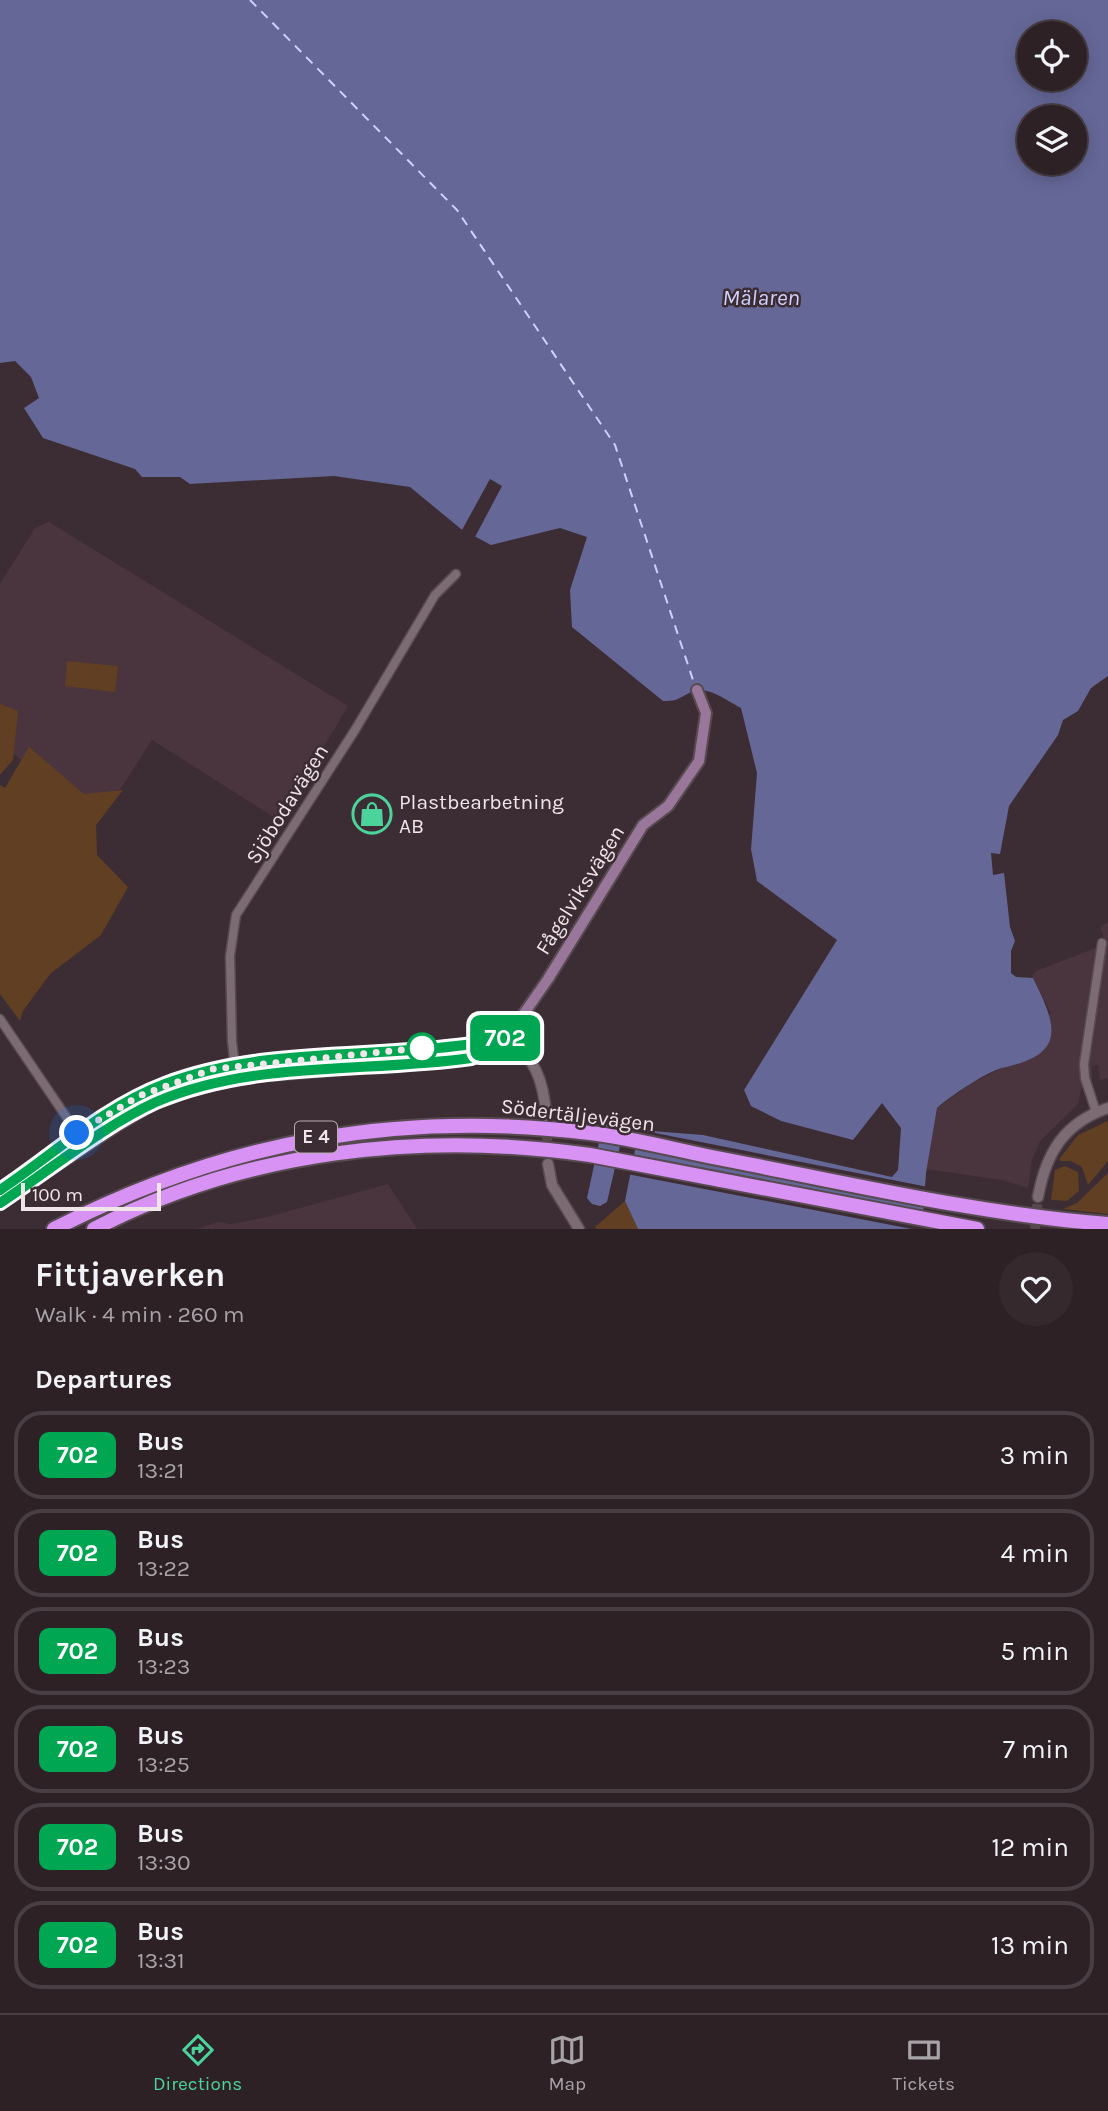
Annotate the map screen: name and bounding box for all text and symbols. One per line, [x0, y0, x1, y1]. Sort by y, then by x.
map controls [1017, 21, 1087, 175]
button: locate [1017, 21, 1087, 91]
button: layers [1017, 105, 1087, 175]
water label: Mälaren [722, 284, 800, 311]
street label: Sjöbodavägen [241, 740, 333, 868]
place label: Plastbearbetning AB [399, 790, 564, 838]
shop icon: Plastbearbetning AB [351, 793, 393, 835]
street label: Fågelviksvägen [531, 821, 629, 959]
line badge: 702 [465, 1015, 545, 1061]
text: 702 [484, 1024, 526, 1052]
unlabelled marker [407, 1033, 437, 1063]
street label: Södertäljevägen [500, 1094, 656, 1136]
your location [59, 1115, 94, 1150]
road number: E 4 [295, 1121, 337, 1152]
scale bar [21, 1180, 161, 1212]
text: 100 m [32, 1184, 83, 1206]
button: heart [999, 1252, 1073, 1326]
text: Fittjaverken [35, 1256, 225, 1294]
text: Walk · 4 min · 260 m [35, 1301, 245, 1328]
text: Departures [35, 1364, 172, 1395]
text: Bus [137, 1426, 184, 1457]
text: 3 min [1000, 1440, 1069, 1471]
text: 702 [57, 1441, 98, 1469]
text: 13:21 [137, 1457, 184, 1484]
text: Bus [137, 1524, 184, 1555]
text: 4 min [1001, 1538, 1069, 1569]
text: 702 [57, 1539, 98, 1567]
text: 13:22 [137, 1555, 190, 1582]
text: Bus [137, 1622, 184, 1653]
text: 5 min [1000, 1636, 1069, 1667]
text: 702 [57, 1637, 98, 1665]
text: 13:23 [137, 1653, 190, 1680]
text: Bus [137, 1720, 184, 1751]
text: 7 min [1003, 1734, 1069, 1765]
text: 702 [57, 1735, 98, 1763]
text: 13:25 [137, 1751, 190, 1778]
text: Bus [137, 1818, 184, 1849]
text: 12 min [991, 1832, 1069, 1863]
text: 702 [57, 1833, 98, 1861]
text: 13:30 [137, 1849, 191, 1876]
text: Bus [137, 1916, 184, 1947]
text: 13 min [991, 1930, 1069, 1961]
text: 702 [57, 1931, 98, 1959]
text: 13:31 [137, 1947, 185, 1974]
tab: Directions [153, 2031, 242, 2095]
tab: Map [548, 2031, 586, 2095]
tab: Tickets [892, 2031, 955, 2095]

